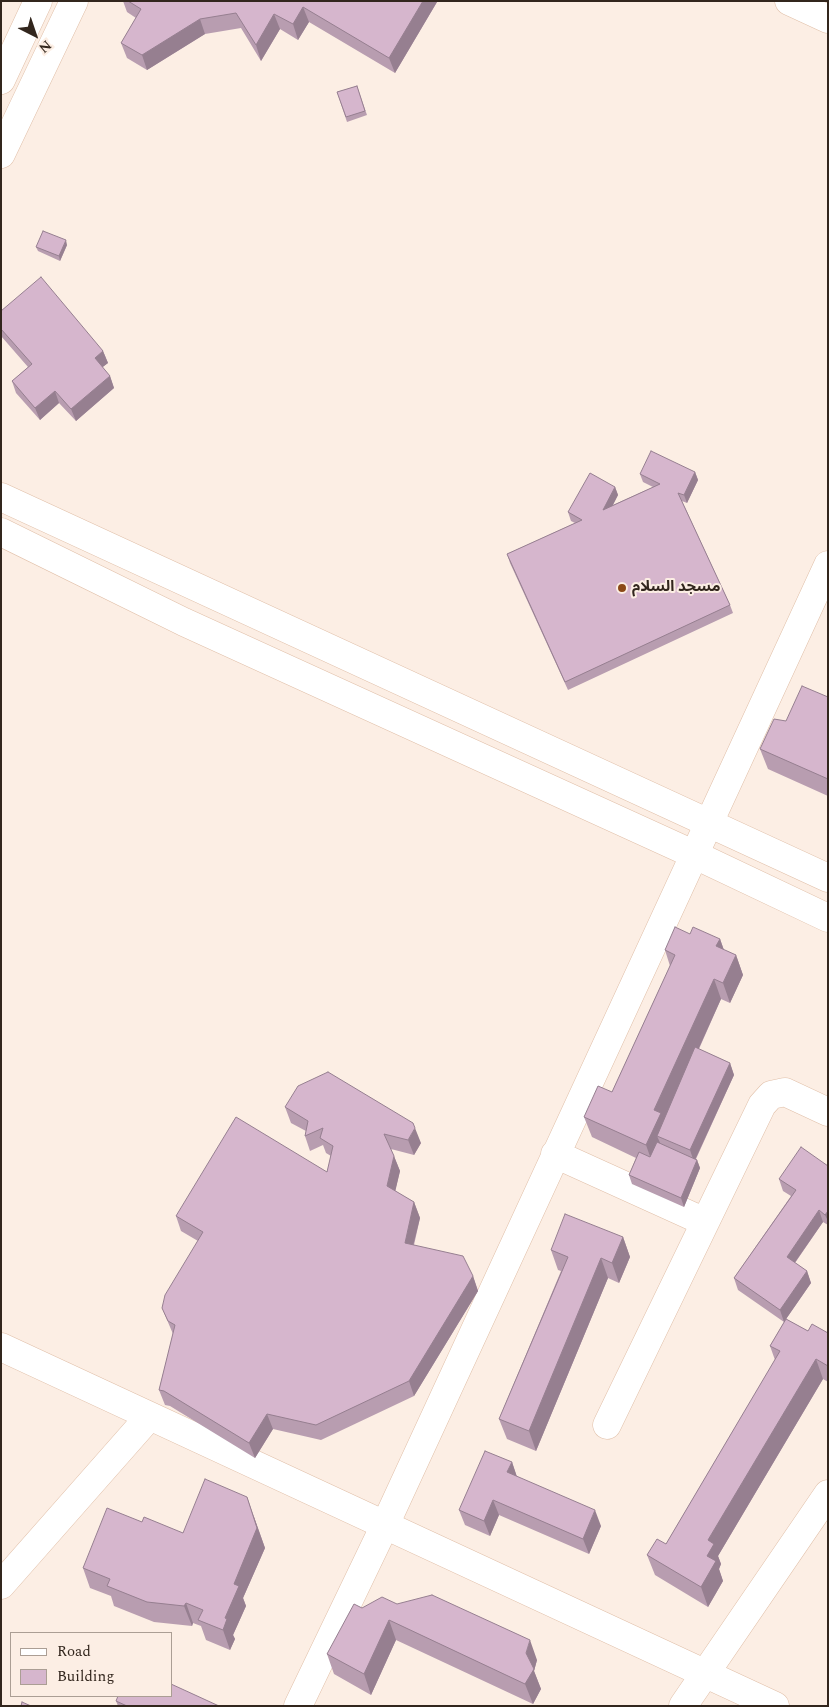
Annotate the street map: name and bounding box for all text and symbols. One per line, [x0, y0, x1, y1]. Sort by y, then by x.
north arrow [10, 10, 60, 60]
text: N [34, 35, 56, 58]
place label: مسجد السلام [632, 579, 720, 597]
marker: مسجد السلام [616, 582, 628, 594]
legend [10, 1632, 172, 1697]
text: Road [57, 1640, 91, 1663]
text: Building [57, 1665, 114, 1688]

